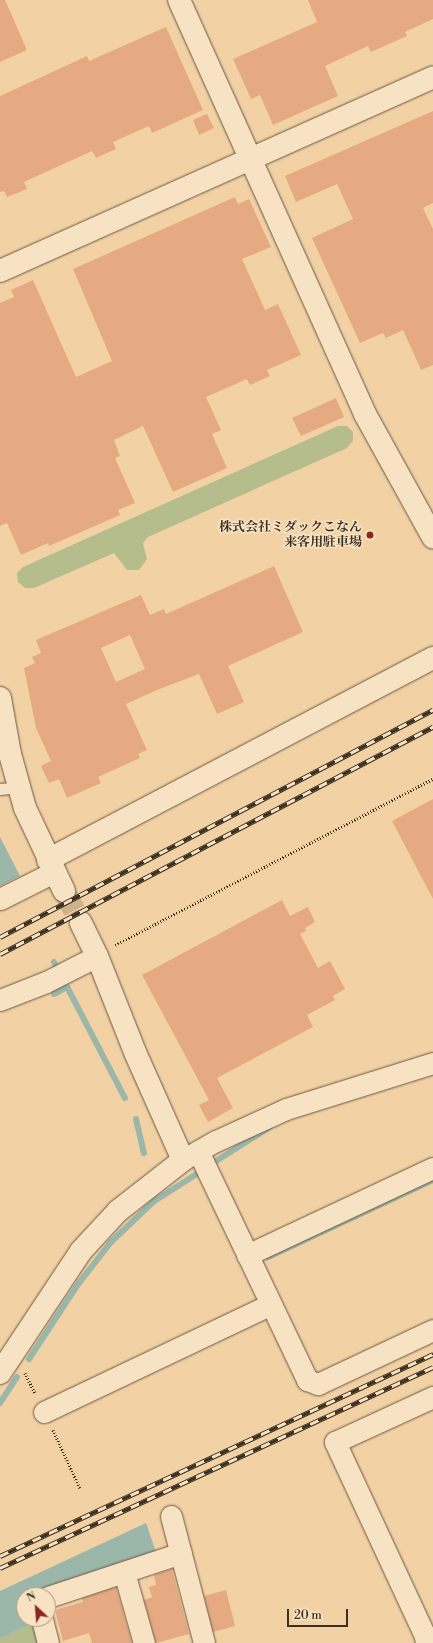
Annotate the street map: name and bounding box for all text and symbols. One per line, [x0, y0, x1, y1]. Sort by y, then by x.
place label: 株式会社ミダックこなん 来客用駐車場 [219, 520, 362, 551]
marker: 株式会社ミダックこなん 来客用駐車場 [365, 530, 375, 540]
north arrow [16, 1587, 56, 1627]
text: N [24, 1589, 38, 1605]
scale bar [289, 1601, 350, 1627]
text: 20 m [294, 1608, 322, 1623]

